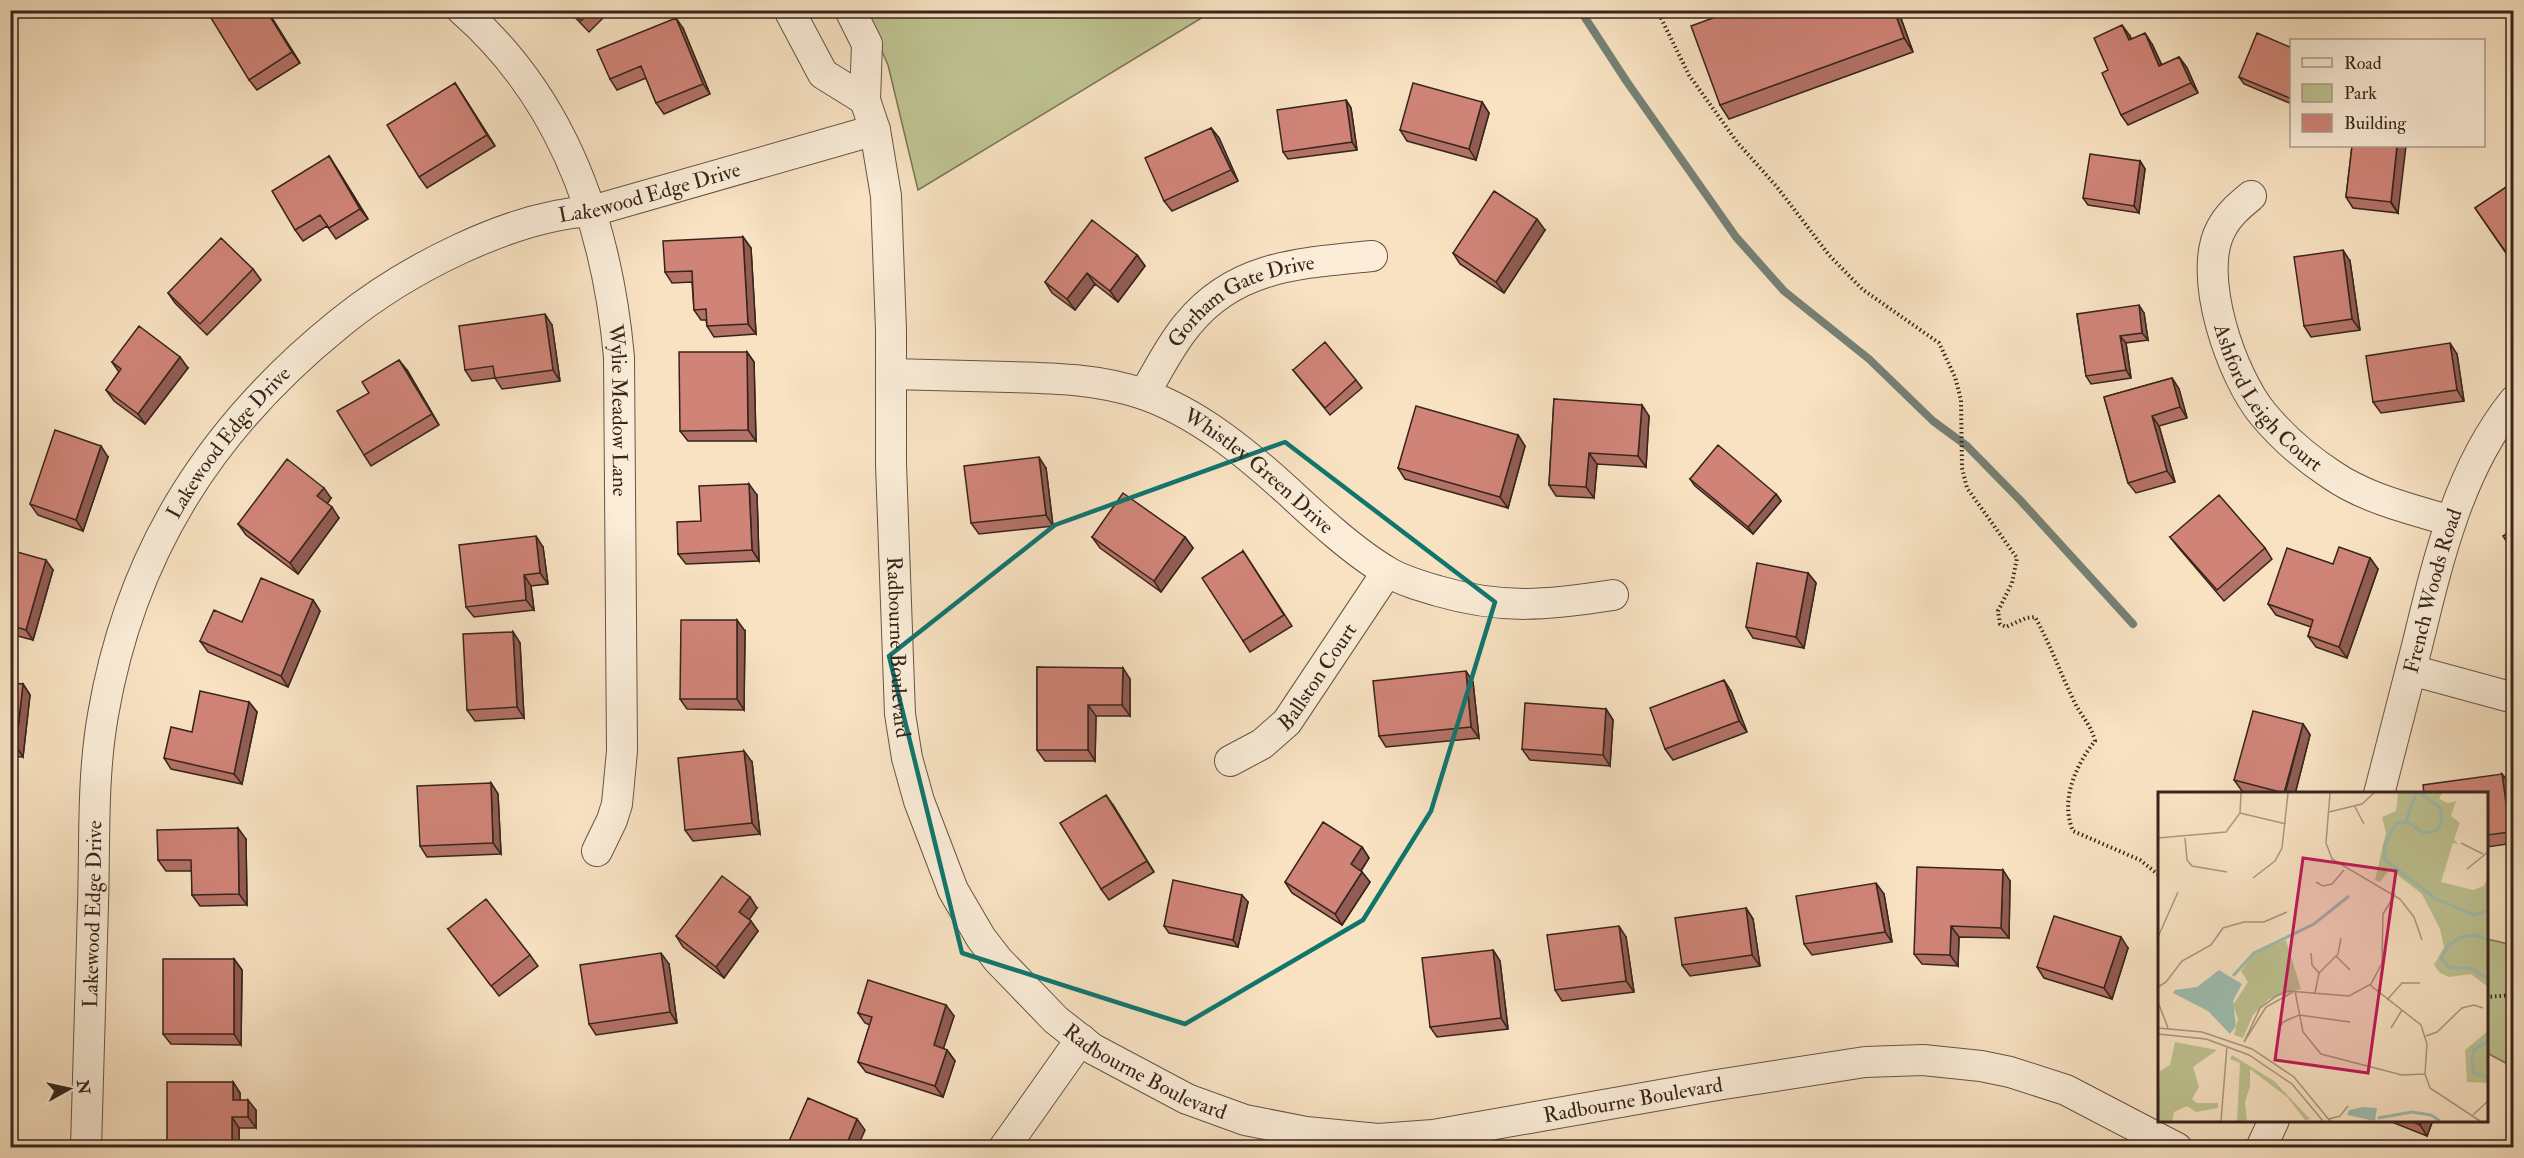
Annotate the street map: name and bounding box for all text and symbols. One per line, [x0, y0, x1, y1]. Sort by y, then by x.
legend [2290, 39, 2485, 147]
text: Road [2344, 52, 2382, 75]
text: Park [2344, 82, 2377, 105]
text: Building [2344, 112, 2407, 135]
street label: Lakewood Edge Drive [556, 156, 744, 229]
street label: Gorham Gate Drive [1161, 249, 1316, 353]
street label: Ashford Leigh Court [2208, 320, 2328, 478]
street label: Wylie Meadow Lane [602, 322, 634, 497]
street label: Lakewood Edge Drive [160, 360, 296, 524]
street label: Whistley Green Drive [1178, 401, 1340, 540]
street label: French Woods Road [2397, 504, 2468, 676]
street label: Radbourne Boulevard [881, 556, 917, 740]
street label: Ballston Court [1273, 618, 1363, 737]
inset map [2158, 792, 2488, 1122]
street label: Lakewood Edge Drive [77, 820, 108, 1008]
street label: Radbourne Boulevard [1058, 1017, 1231, 1126]
north arrow [39, 1059, 99, 1119]
street label: Radbourne Boulevard [1541, 1071, 1725, 1129]
text: N [72, 1078, 94, 1096]

